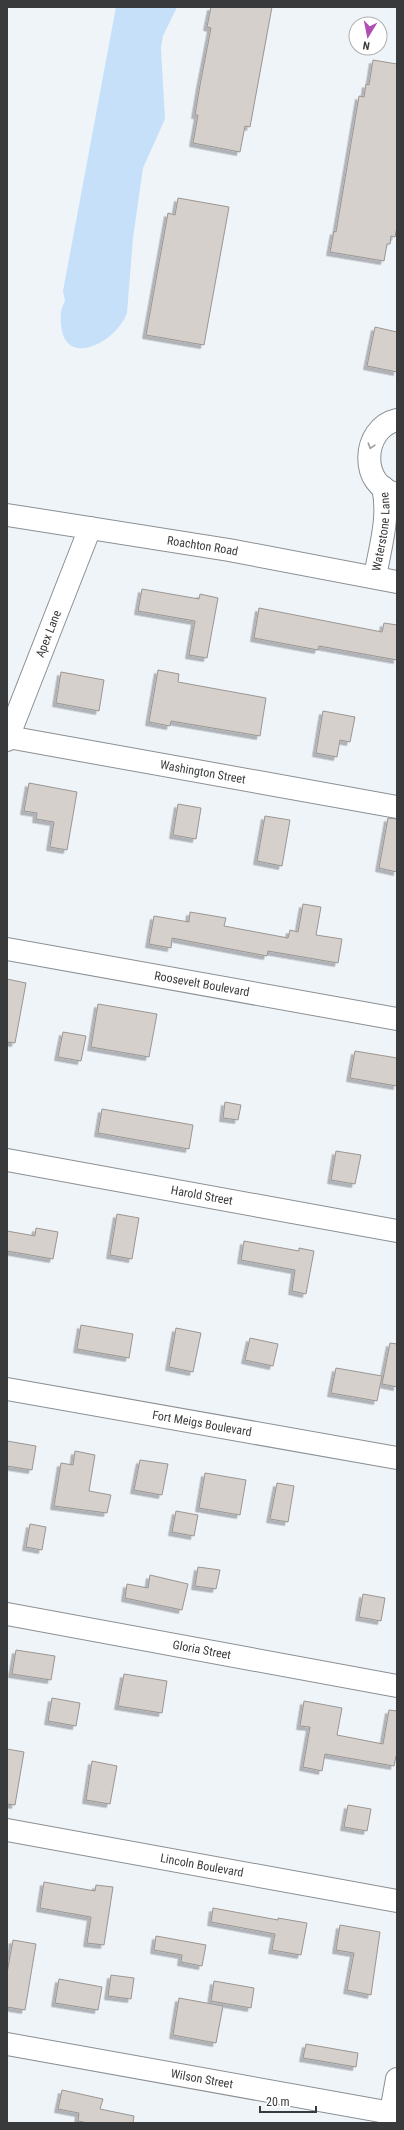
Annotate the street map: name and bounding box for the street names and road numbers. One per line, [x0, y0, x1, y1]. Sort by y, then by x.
street label: Waterstone Lane [369, 491, 392, 572]
street label: Roachton Road [166, 533, 239, 559]
street label: Apex Lane [33, 608, 64, 659]
street label: Washington Street [159, 758, 247, 787]
street label: Roosevelt Boulevard [153, 969, 251, 999]
street label: Harold Street [170, 1183, 234, 1208]
street label: Fort Meigs Boulevard [151, 1408, 253, 1439]
street label: Gloria Street [171, 1638, 232, 1662]
street label: Lincoln Boulevard [159, 1851, 245, 1880]
street label: Wilson Street [170, 2067, 235, 2092]

